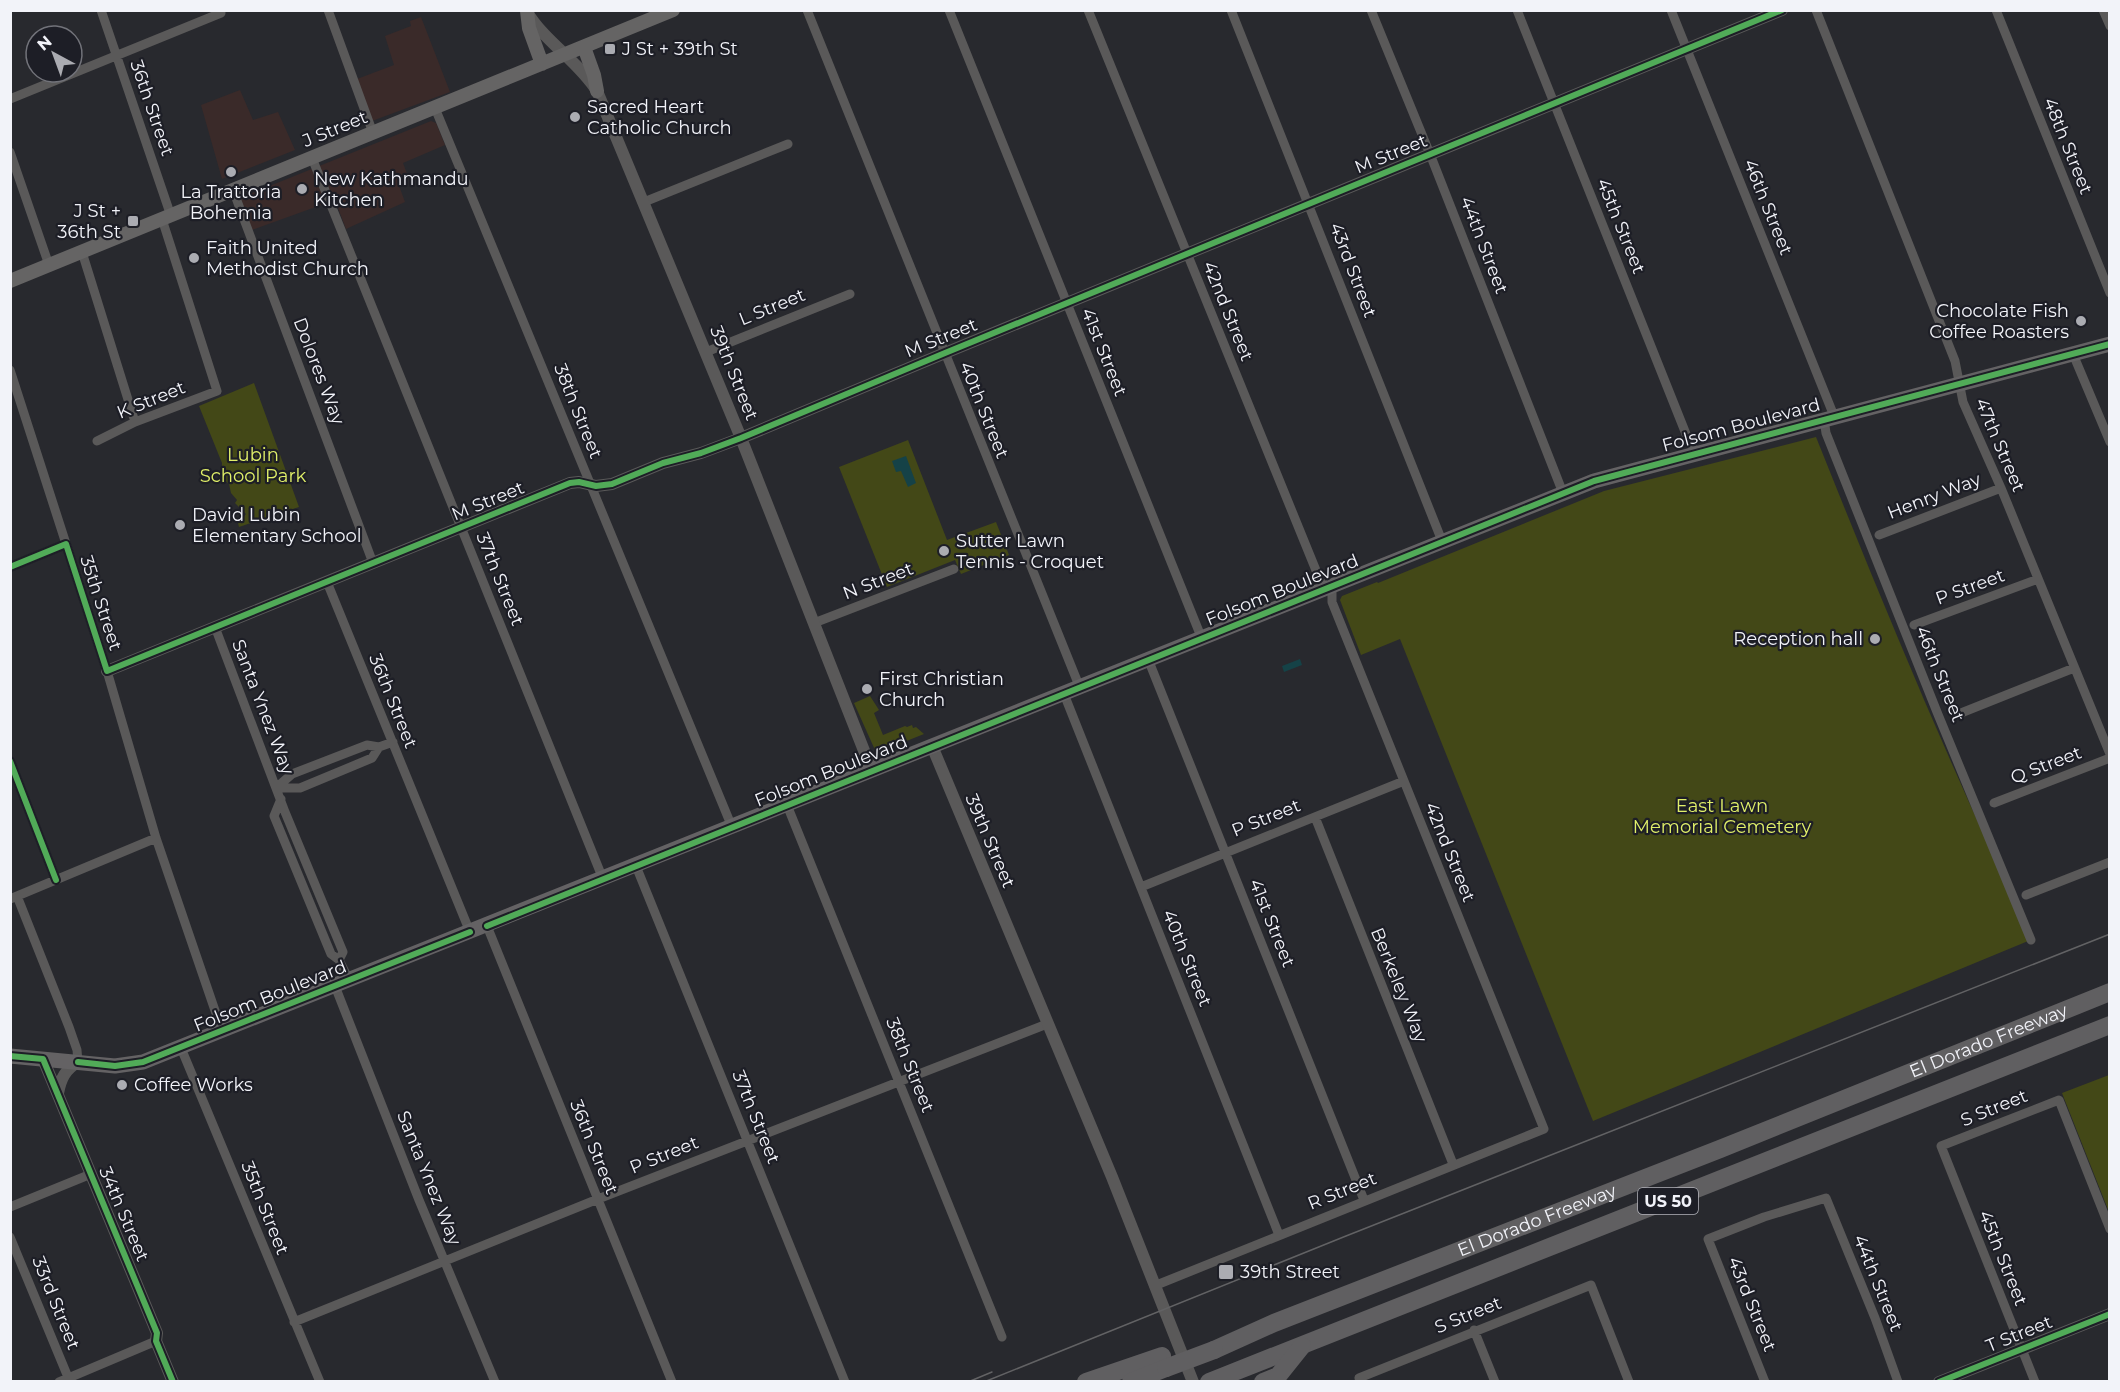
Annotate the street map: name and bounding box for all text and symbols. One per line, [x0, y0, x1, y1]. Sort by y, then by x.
north arrow [24, 24, 84, 84]
text: N [33, 32, 56, 54]
place label: J St + 39th St [621, 38, 738, 60]
marker: J St + 39th St [603, 42, 617, 56]
street label: 36th Street [125, 57, 179, 159]
street label: 48th Street [2039, 95, 2097, 197]
place label: Sacred Heart Catholic Church [587, 96, 732, 139]
street label: J Street [298, 106, 371, 152]
marker: Sacred Heart Catholic Church [568, 110, 582, 124]
street label: M Street [1351, 130, 1431, 178]
street label: 46th Street [1739, 156, 1797, 258]
marker: La Trattoria Bohemia [224, 165, 238, 179]
place label: New Kathmandu Kitchen [314, 168, 469, 211]
street label: 45th Street [1592, 175, 1650, 277]
place label: La Trattoria Bohemia [181, 181, 281, 224]
marker: New Kathmandu Kitchen [295, 182, 309, 196]
street label: 44th Street [1455, 193, 1513, 297]
place label: J St + 36th St [57, 200, 121, 243]
marker: J St + 36th St [126, 214, 140, 228]
street label: 43rd Street [1325, 219, 1381, 321]
place label: Faith United Methodist Church [206, 237, 369, 280]
marker: Faith United Methodist Church [187, 251, 201, 265]
street label: 42nd Street [1198, 258, 1258, 364]
street label: L Street [736, 284, 808, 330]
place label: Chocolate Fish Coffee Roasters [1929, 300, 2069, 343]
street label: 41st Street [1076, 305, 1132, 399]
street label: Dolores Way [289, 314, 350, 428]
street label: M Street [901, 314, 981, 362]
marker: Chocolate Fish Coffee Roasters [2074, 314, 2088, 328]
street label: 39th Street [705, 323, 763, 423]
street label: 40th Street [955, 358, 1013, 462]
street label: 38th Street [549, 360, 607, 462]
street label: K Street [114, 376, 188, 424]
street label: Folsom Boulevard [1660, 393, 1822, 457]
street label: 47th Street [1970, 395, 2030, 495]
park label: Lubin School Park [200, 444, 306, 487]
street label: Henry Way [1884, 468, 1984, 524]
street label: M Street [448, 477, 528, 525]
place label: David Lubin Elementary School [192, 504, 362, 547]
marker: David Lubin Elementary School [173, 518, 187, 532]
street label: 37th Street [471, 529, 529, 629]
place label: Sutter Lawn Tennis - Croquet [956, 530, 1104, 573]
marker: Sutter Lawn Tennis - Croquet [937, 544, 951, 558]
street label: Folsom Boulevard [1202, 549, 1362, 631]
street label: 35th Street [75, 553, 127, 653]
street label: N Street [840, 558, 916, 604]
street label: P Street [1932, 564, 2008, 610]
street label: 46th Street [1911, 623, 1969, 725]
place label: Reception hall [1733, 628, 1863, 650]
marker: Reception hall [1868, 632, 1882, 646]
street label: Santa Ynez Way [227, 636, 299, 778]
street label: 36th Street [364, 651, 422, 751]
place label: First Christian Church [879, 668, 1004, 711]
marker: First Christian Church [860, 682, 874, 696]
street label: Folsom Boulevard [751, 730, 911, 812]
street label: Q Street [2007, 741, 2085, 789]
street label: 39th Street [960, 791, 1020, 891]
street label: P Street [1228, 794, 1304, 842]
park label: East Lawn Memorial Cemetery [1633, 795, 1811, 838]
street label: 42nd Street [1420, 799, 1480, 905]
street label: 41st Street [1244, 876, 1300, 970]
street label: 40th Street [1158, 906, 1216, 1010]
street label: Berkeley Way [1366, 924, 1432, 1046]
street label: Folsom Boulevard [190, 955, 350, 1037]
street label: El Dorado Freeway [1906, 999, 2071, 1083]
street label: 38th Street [881, 1014, 939, 1116]
street label: 37th Street [727, 1067, 785, 1167]
place label: Coffee Works [134, 1074, 253, 1096]
marker: Coffee Works [115, 1078, 129, 1092]
street label: S Street [1957, 1085, 2031, 1131]
street label: 36th Street [565, 1097, 623, 1197]
street label: Santa Ynez Way [392, 1108, 466, 1249]
street label: P Street [626, 1131, 702, 1179]
street label: 35th Street [236, 1158, 294, 1258]
street label: 34th Street [94, 1163, 154, 1265]
street label: R Street [1304, 1167, 1380, 1215]
street label: El Dorado Freeway [1454, 1179, 1620, 1261]
road number: US 50 [1638, 1188, 1698, 1214]
street label: 45th Street [1974, 1207, 2032, 1309]
street label: 44th Street [1849, 1231, 1907, 1335]
street label: 33rd Street [27, 1253, 85, 1353]
street label: 43rd Street [1723, 1253, 1781, 1355]
place label: 39th Street [1240, 1261, 1340, 1283]
marker: 39th Street [1217, 1263, 1235, 1281]
street label: S Street [1431, 1292, 1505, 1338]
street label: T Street [1983, 1311, 2055, 1357]

